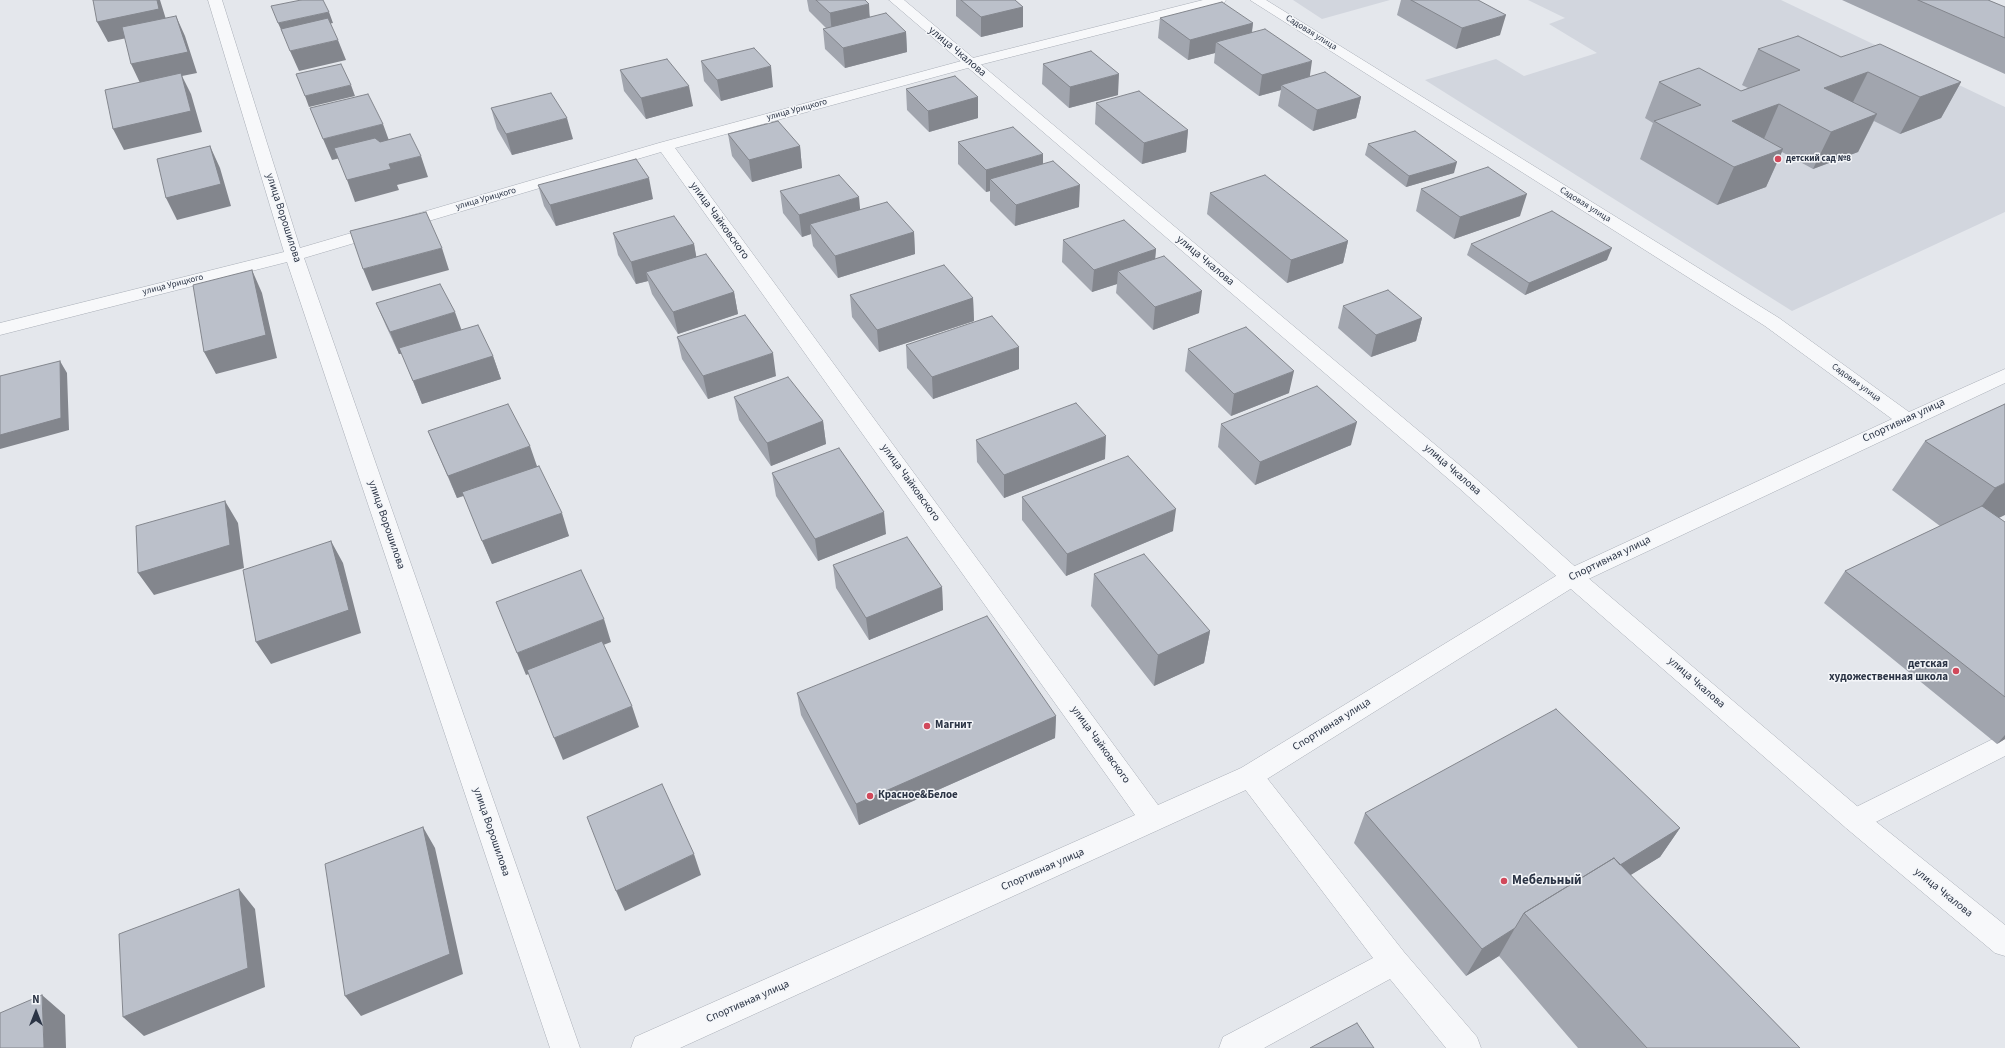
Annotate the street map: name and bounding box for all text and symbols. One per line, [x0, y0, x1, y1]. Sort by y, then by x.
street label: Садовая улица [1283, 13, 1339, 53]
street label: улица Чкалова [925, 24, 989, 80]
street label: улица Урицкого [766, 97, 828, 123]
marker: детский сад №8 [1773, 154, 1783, 164]
place label: детский сад №8 [1786, 154, 1851, 164]
street label: улица Ворошилова [262, 172, 304, 264]
street label: улица Чайковского [686, 180, 752, 262]
street label: улица Урицкого [455, 185, 517, 213]
street label: Садовая улица [1557, 185, 1613, 225]
street label: улица Чкалова [1173, 233, 1237, 289]
street label: улица Урицкого [142, 272, 204, 298]
street label: Садовая улица [1829, 361, 1883, 405]
street label: Спортивная улица [1861, 396, 1947, 446]
street label: улица Чайковского [877, 442, 943, 524]
street label: улица Чкалова [1421, 442, 1483, 498]
street label: улица Ворошилова [365, 479, 407, 571]
street label: Спортивная улица [1567, 533, 1653, 585]
street label: улица Чкалова [1665, 655, 1727, 711]
place label: детская художественная школа [1829, 658, 1948, 684]
marker: детская художественная школа [1951, 666, 1961, 676]
street label: Спортивная улица [1291, 696, 1373, 754]
street label: улица Чайковского [1067, 704, 1133, 786]
place label: Магнит [935, 719, 972, 733]
marker: Магнит [922, 721, 932, 731]
street label: улица Ворошилова [470, 786, 512, 878]
place label: Красное&Белое [878, 789, 958, 803]
marker: Красное&Белое [865, 791, 875, 801]
street label: Спортивная улица [999, 846, 1087, 894]
street label: улица Чкалова [1911, 865, 1975, 921]
place label: Мебельный [1512, 873, 1582, 889]
marker: Мебельный [1499, 876, 1509, 886]
street label: Спортивная улица [704, 978, 792, 1026]
north arrow [16, 992, 56, 1032]
text: N [32, 992, 40, 1007]

